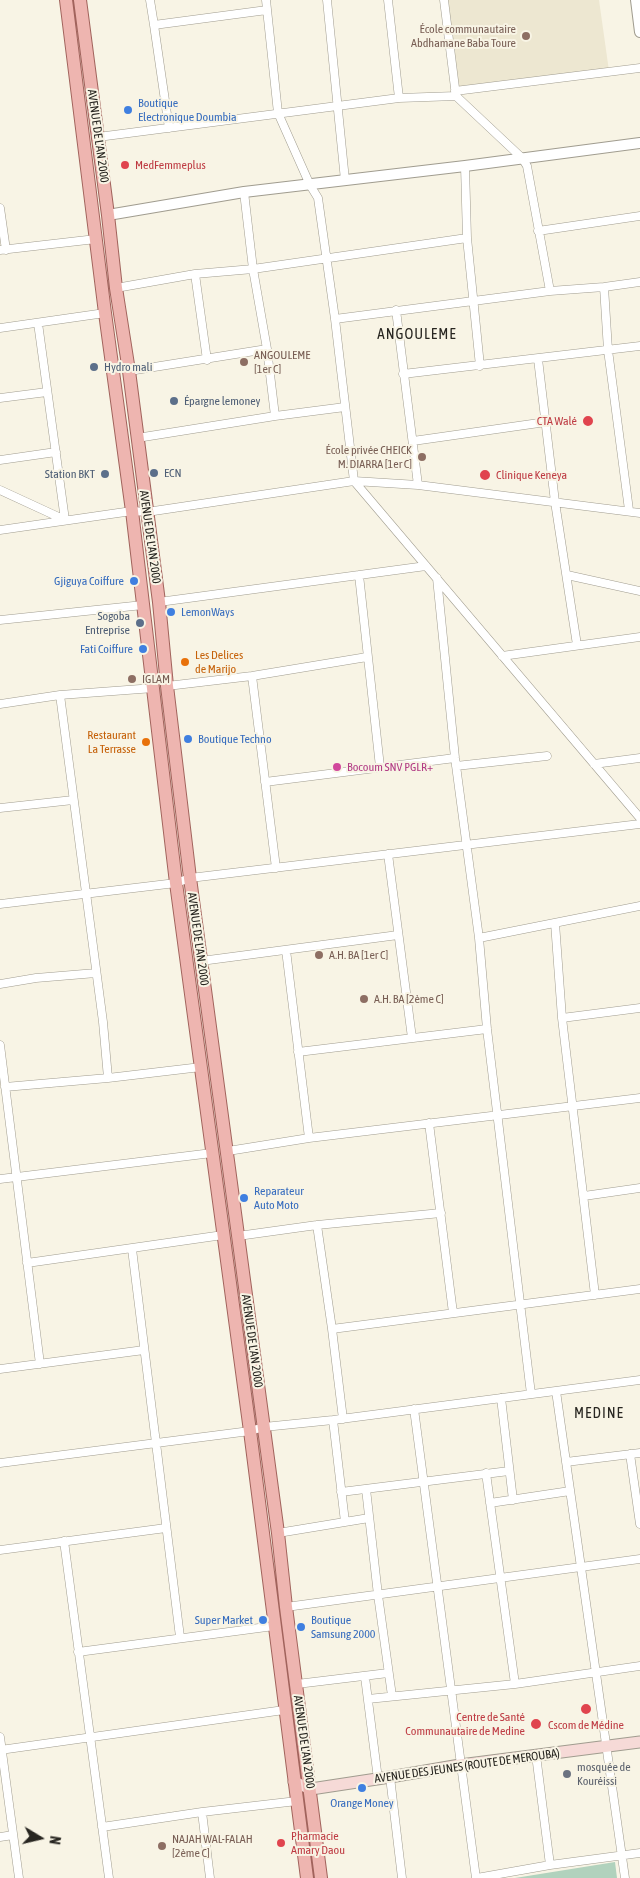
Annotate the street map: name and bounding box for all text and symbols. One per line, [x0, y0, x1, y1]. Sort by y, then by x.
place label: École communautaire Abdhamane Baba Toure [411, 22, 516, 50]
marker: École communautaire Abdhamane Baba Toure [520, 30, 532, 42]
street label: AVENUE DE L'AN 2000 [84, 88, 112, 184]
place label: Boutique Electronique Doumbia [138, 96, 237, 124]
marker: Boutique Electronique Doumbia [122, 104, 134, 116]
place label: MedFemmeplus [135, 158, 206, 172]
marker: MedFemmeplus [119, 159, 131, 171]
district label: ANGOULEME [376, 325, 458, 343]
place label: ANGOULEME [1er C] [254, 348, 310, 376]
marker: ANGOULEME [1er C] [238, 356, 250, 368]
place label: Hydro mali [104, 360, 152, 374]
marker: Hydro mali [88, 361, 100, 373]
place label: Épargne lemoney [184, 394, 261, 408]
marker: Épargne lemoney [168, 395, 180, 407]
place label: CTA Walé [537, 414, 577, 428]
marker: CTA Walé [581, 414, 595, 428]
place label: École privée CHEICK M. DIARRA [1er C] [326, 443, 412, 471]
marker: École privée CHEICK M. DIARRA [1er C] [416, 451, 428, 463]
place label: ECN [164, 466, 182, 480]
place label: Station BKT [45, 467, 95, 481]
marker: ECN [148, 467, 160, 479]
marker: Station BKT [99, 468, 111, 480]
marker: Clinique Keneya [478, 468, 492, 482]
place label: Clinique Keneya [496, 468, 567, 482]
street label: AVENUE DE L'AN 2000 [136, 489, 164, 585]
place label: Gjiguya Coiffure [54, 574, 124, 588]
marker: Gjiguya Coiffure [128, 575, 140, 587]
place label: LemonWays [181, 605, 234, 619]
marker: LemonWays [165, 606, 177, 618]
place label: Sogoba Entreprise [85, 609, 130, 637]
marker: Sogoba Entreprise [134, 617, 146, 629]
place label: Fati Coiffure [80, 642, 133, 656]
marker: Fati Coiffure [137, 643, 149, 655]
place label: Les Delices de Marijo [195, 648, 243, 676]
marker: Les Delices de Marijo [179, 656, 191, 668]
place label: IGLAM [142, 672, 170, 686]
marker: IGLAM [126, 673, 138, 685]
place label: Restaurant La Terrasse [87, 728, 136, 756]
place label: Boutique Techno [198, 732, 272, 746]
marker: Boutique Techno [182, 733, 194, 745]
marker: Restaurant La Terrasse [140, 736, 152, 748]
place label: Bocoum SNV PGLR+ [347, 760, 433, 774]
marker: Bocoum SNV PGLR+ [331, 761, 343, 773]
street label: AVENUE DE L'AN 2000 [184, 891, 212, 987]
place label: A.H. BA [1er C] [329, 948, 388, 962]
marker: A.H. BA [1er C] [313, 949, 325, 961]
place label: A.H. BA [2ème C] [374, 992, 444, 1006]
marker: A.H. BA [2ème C] [358, 993, 370, 1005]
place label: Reparateur Auto Moto [254, 1184, 304, 1212]
marker: Reparateur Auto Moto [238, 1192, 250, 1204]
street label: AVENUE DE L'AN 2000 [238, 1293, 266, 1389]
district label: MEDINE [573, 1404, 625, 1422]
place label: Super Market [195, 1613, 253, 1627]
place label: Boutique Samsung 2000 [311, 1613, 375, 1641]
marker: Super Market [257, 1614, 269, 1626]
marker: Boutique Samsung 2000 [295, 1621, 307, 1633]
street label: AVENUE DE L'AN 2000 [290, 1694, 318, 1790]
marker: Cscom de Médine [579, 1702, 593, 1716]
place label: Centre de Santé Communautaire de Medine [405, 1710, 525, 1738]
marker: Centre de Santé Communautaire de Medine [529, 1717, 543, 1731]
place label: Cscom de Médine [548, 1718, 624, 1732]
street label: AVENUE DES JEUNES (ROUTE DE MEROUBA) [373, 1746, 561, 1786]
place label: mosquée de Kouréissi [577, 1760, 631, 1788]
marker: mosquée de Kouréissi [561, 1768, 573, 1780]
marker: Orange Money [356, 1782, 368, 1794]
place label: Orange Money [330, 1796, 394, 1810]
north arrow [15, 1813, 65, 1863]
place label: Pharmacie Amary Daou [291, 1829, 345, 1857]
place label: NAJAH WAL-FALAH [2ème C] [172, 1832, 253, 1860]
text: N [46, 1835, 63, 1846]
marker: Pharmacie Amary Daou [275, 1837, 287, 1849]
marker: NAJAH WAL-FALAH [2ème C] [156, 1840, 168, 1852]

